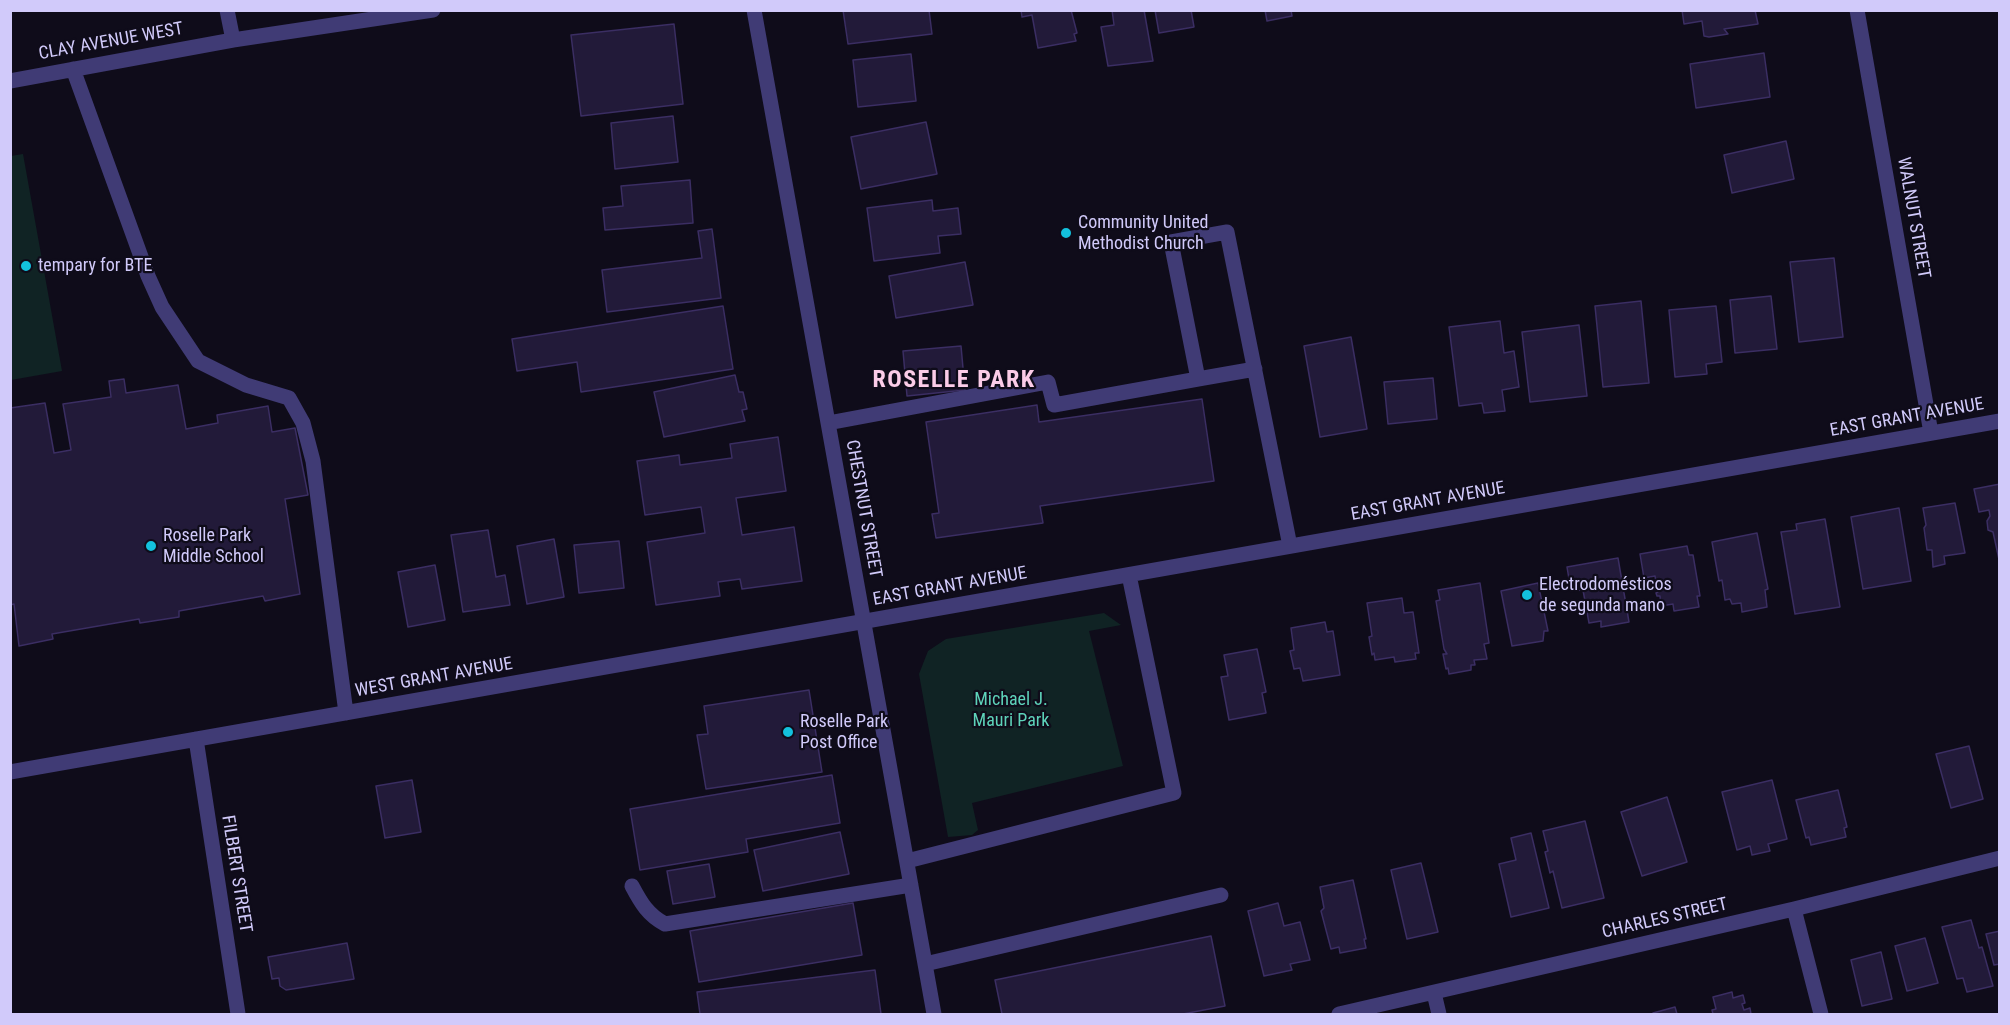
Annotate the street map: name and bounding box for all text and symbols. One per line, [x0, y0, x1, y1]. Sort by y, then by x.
street label: CLAY AVENUE WEST [37, 19, 185, 65]
street label: WALNUT STREET [1892, 156, 1934, 280]
place label: Community United Methodist Church [1078, 212, 1208, 254]
marker: Community United Methodist Church [1059, 226, 1073, 240]
place label: tempary for BTE [38, 255, 152, 277]
marker: tempary for BTE [19, 259, 33, 273]
district label: ROSELLE PARK [872, 367, 1036, 395]
street label: EAST GRANT AVENUE [1828, 394, 1986, 442]
street label: CHESTNUT STREET [840, 438, 886, 580]
street label: EAST GRANT AVENUE [1349, 478, 1507, 526]
place label: Roselle Park Middle School [163, 525, 264, 568]
marker: Roselle Park Middle School [144, 539, 158, 553]
street label: EAST GRANT AVENUE [871, 563, 1029, 611]
place label: Electrodomésticos de segunda mano [1539, 574, 1672, 616]
marker: Electrodomésticos de segunda mano [1520, 588, 1534, 602]
street label: WEST GRANT AVENUE [354, 654, 514, 702]
park label: Michael J. Mauri Park [973, 689, 1049, 732]
place label: Roselle Park Post Office [800, 711, 888, 754]
marker: Roselle Park Post Office [781, 725, 795, 739]
street label: FILBERT STREET [216, 814, 256, 934]
street label: CHARLES STREET [1600, 894, 1730, 944]

